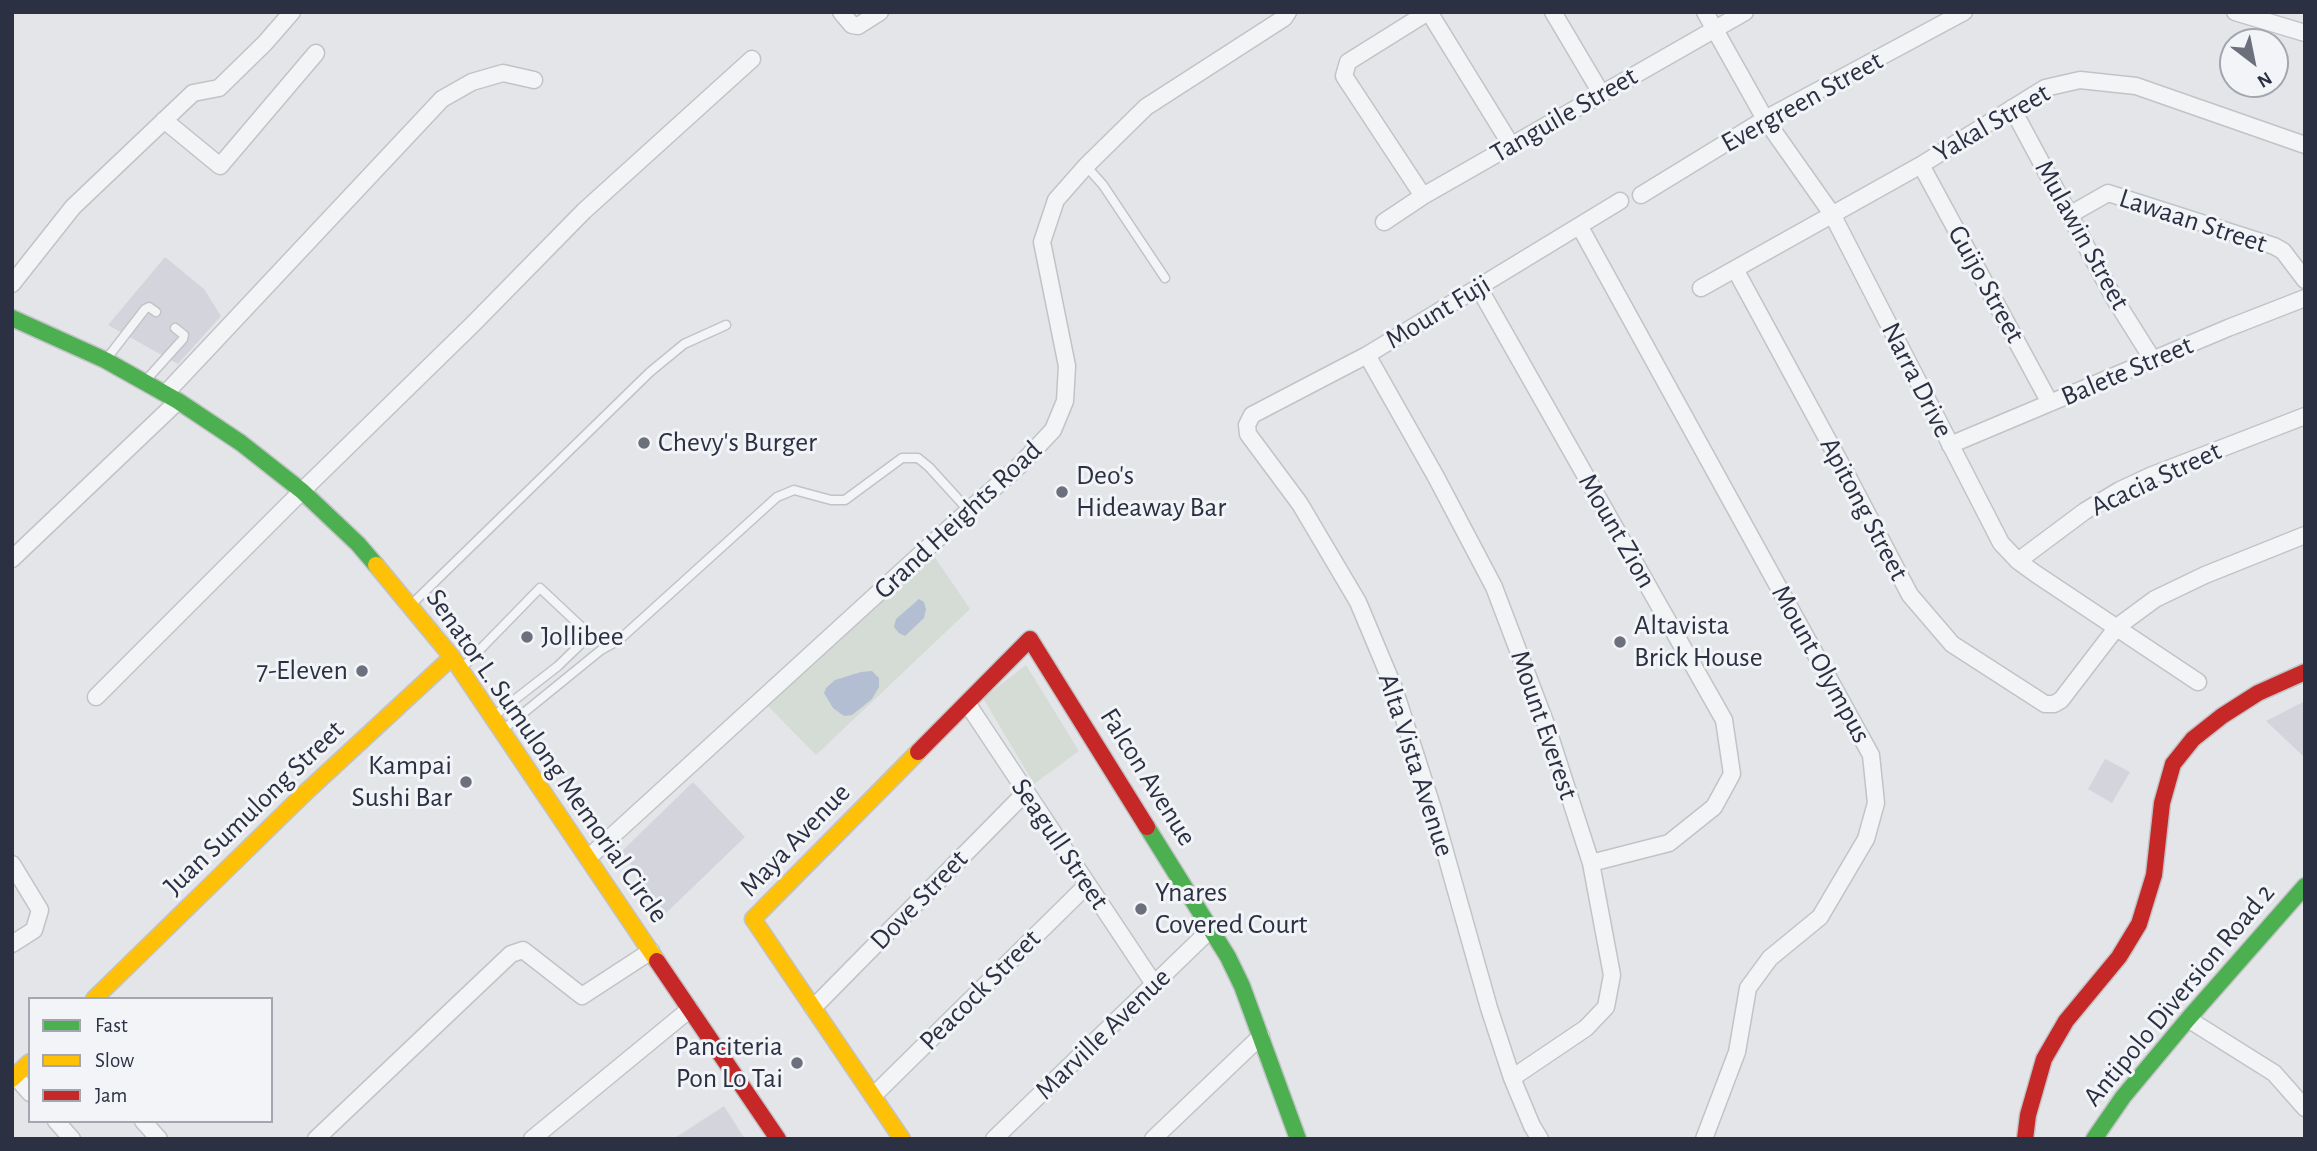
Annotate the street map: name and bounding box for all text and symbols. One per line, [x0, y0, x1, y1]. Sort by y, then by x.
north arrow [2219, 28, 2289, 98]
street label: Evergreen Street [1715, 44, 1889, 160]
street label: Tanguile Street [1485, 59, 1643, 171]
text: N [2254, 68, 2275, 91]
street label: Yakal Street [1928, 76, 2056, 170]
street label: Mulawin Street [2027, 154, 2137, 316]
street label: Lawaan Street [2115, 181, 2271, 261]
street label: Guijo Street [1940, 219, 2032, 349]
street label: Mount Fuji [1379, 268, 1497, 356]
street label: Narra Drive [1874, 317, 1960, 443]
street label: Balete Street [2056, 328, 2198, 414]
place label: Chevy's Burger [658, 426, 817, 460]
street label: Apitong Street [1812, 432, 1916, 586]
street label: Grand Heights Road [867, 434, 1049, 606]
street label: Acacia Street [2085, 434, 2227, 524]
marker: Chevy's Burger [636, 435, 652, 451]
place label: Deo's Hideaway Bar [1076, 459, 1226, 525]
street label: Mount Zion [1571, 468, 1663, 594]
marker: Deo's Hideaway Bar [1054, 484, 1070, 500]
street label: Mount Olympus [1764, 579, 1878, 749]
street label: Senator L. Sumulong Memorial Circle [419, 583, 675, 929]
place label: Altavista Brick House [1634, 609, 1763, 675]
place label: Jollibee [541, 620, 624, 654]
marker: Jollibee [519, 629, 535, 645]
marker: Altavista Brick House [1612, 634, 1628, 650]
street label: Mount Everest [1503, 646, 1585, 804]
place label: 7-Eleven [256, 654, 348, 688]
marker: 7-Eleven [354, 663, 370, 679]
street label: Alta Vista Avenue [1371, 669, 1461, 861]
street label: Falcon Avenue [1092, 702, 1204, 852]
street label: Juan Sumulong Street [157, 713, 351, 903]
place label: Kampai Sushi Bar [351, 749, 452, 815]
street label: Seagull Street [1004, 772, 1116, 916]
marker: Kampai Sushi Bar [458, 774, 474, 790]
street label: Maya Avenue [733, 776, 857, 904]
street label: Dove Street [863, 843, 975, 957]
place label: Ynares Covered Court [1155, 876, 1307, 942]
street label: Antipolo Diversion Road 2 [2076, 877, 2282, 1113]
marker: Ynares Covered Court [1133, 901, 1149, 917]
street label: Peacock Street [912, 922, 1048, 1058]
street label: Marville Avenue [1028, 961, 1178, 1107]
legend [28, 997, 273, 1123]
text: Fast [95, 1015, 128, 1036]
place label: Panciteria Pon Lo Tai [674, 1030, 783, 1096]
text: Slow [95, 1050, 134, 1071]
marker: Panciteria Pon Lo Tai [789, 1055, 805, 1071]
text: Jam [95, 1085, 127, 1106]

